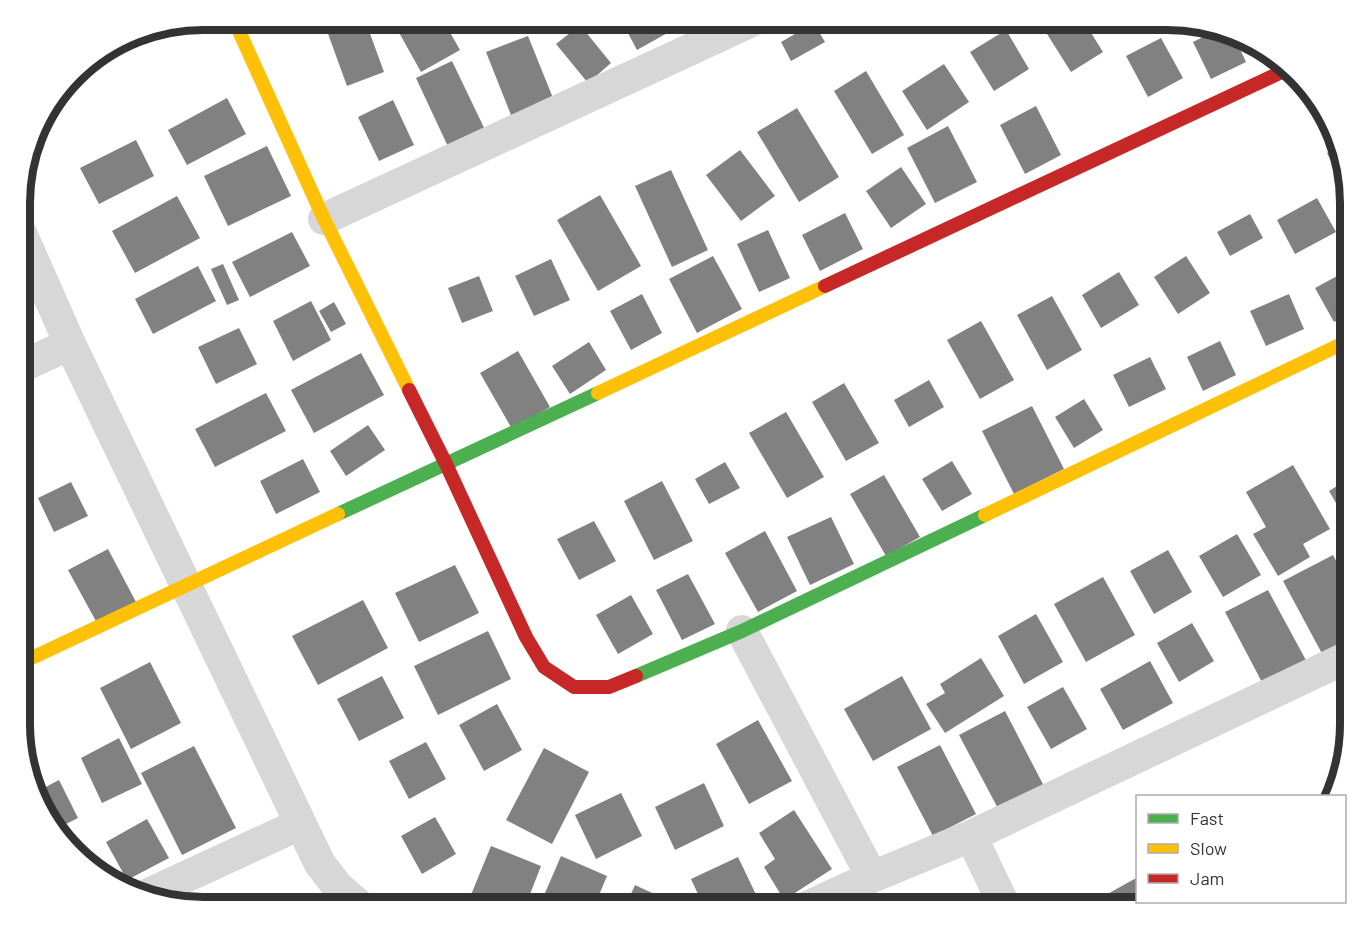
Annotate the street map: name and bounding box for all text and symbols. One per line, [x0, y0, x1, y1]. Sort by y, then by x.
legend [1136, 795, 1346, 903]
text: Fast [1190, 807, 1224, 829]
text: Slow [1190, 837, 1227, 859]
text: Jam [1190, 867, 1224, 889]

